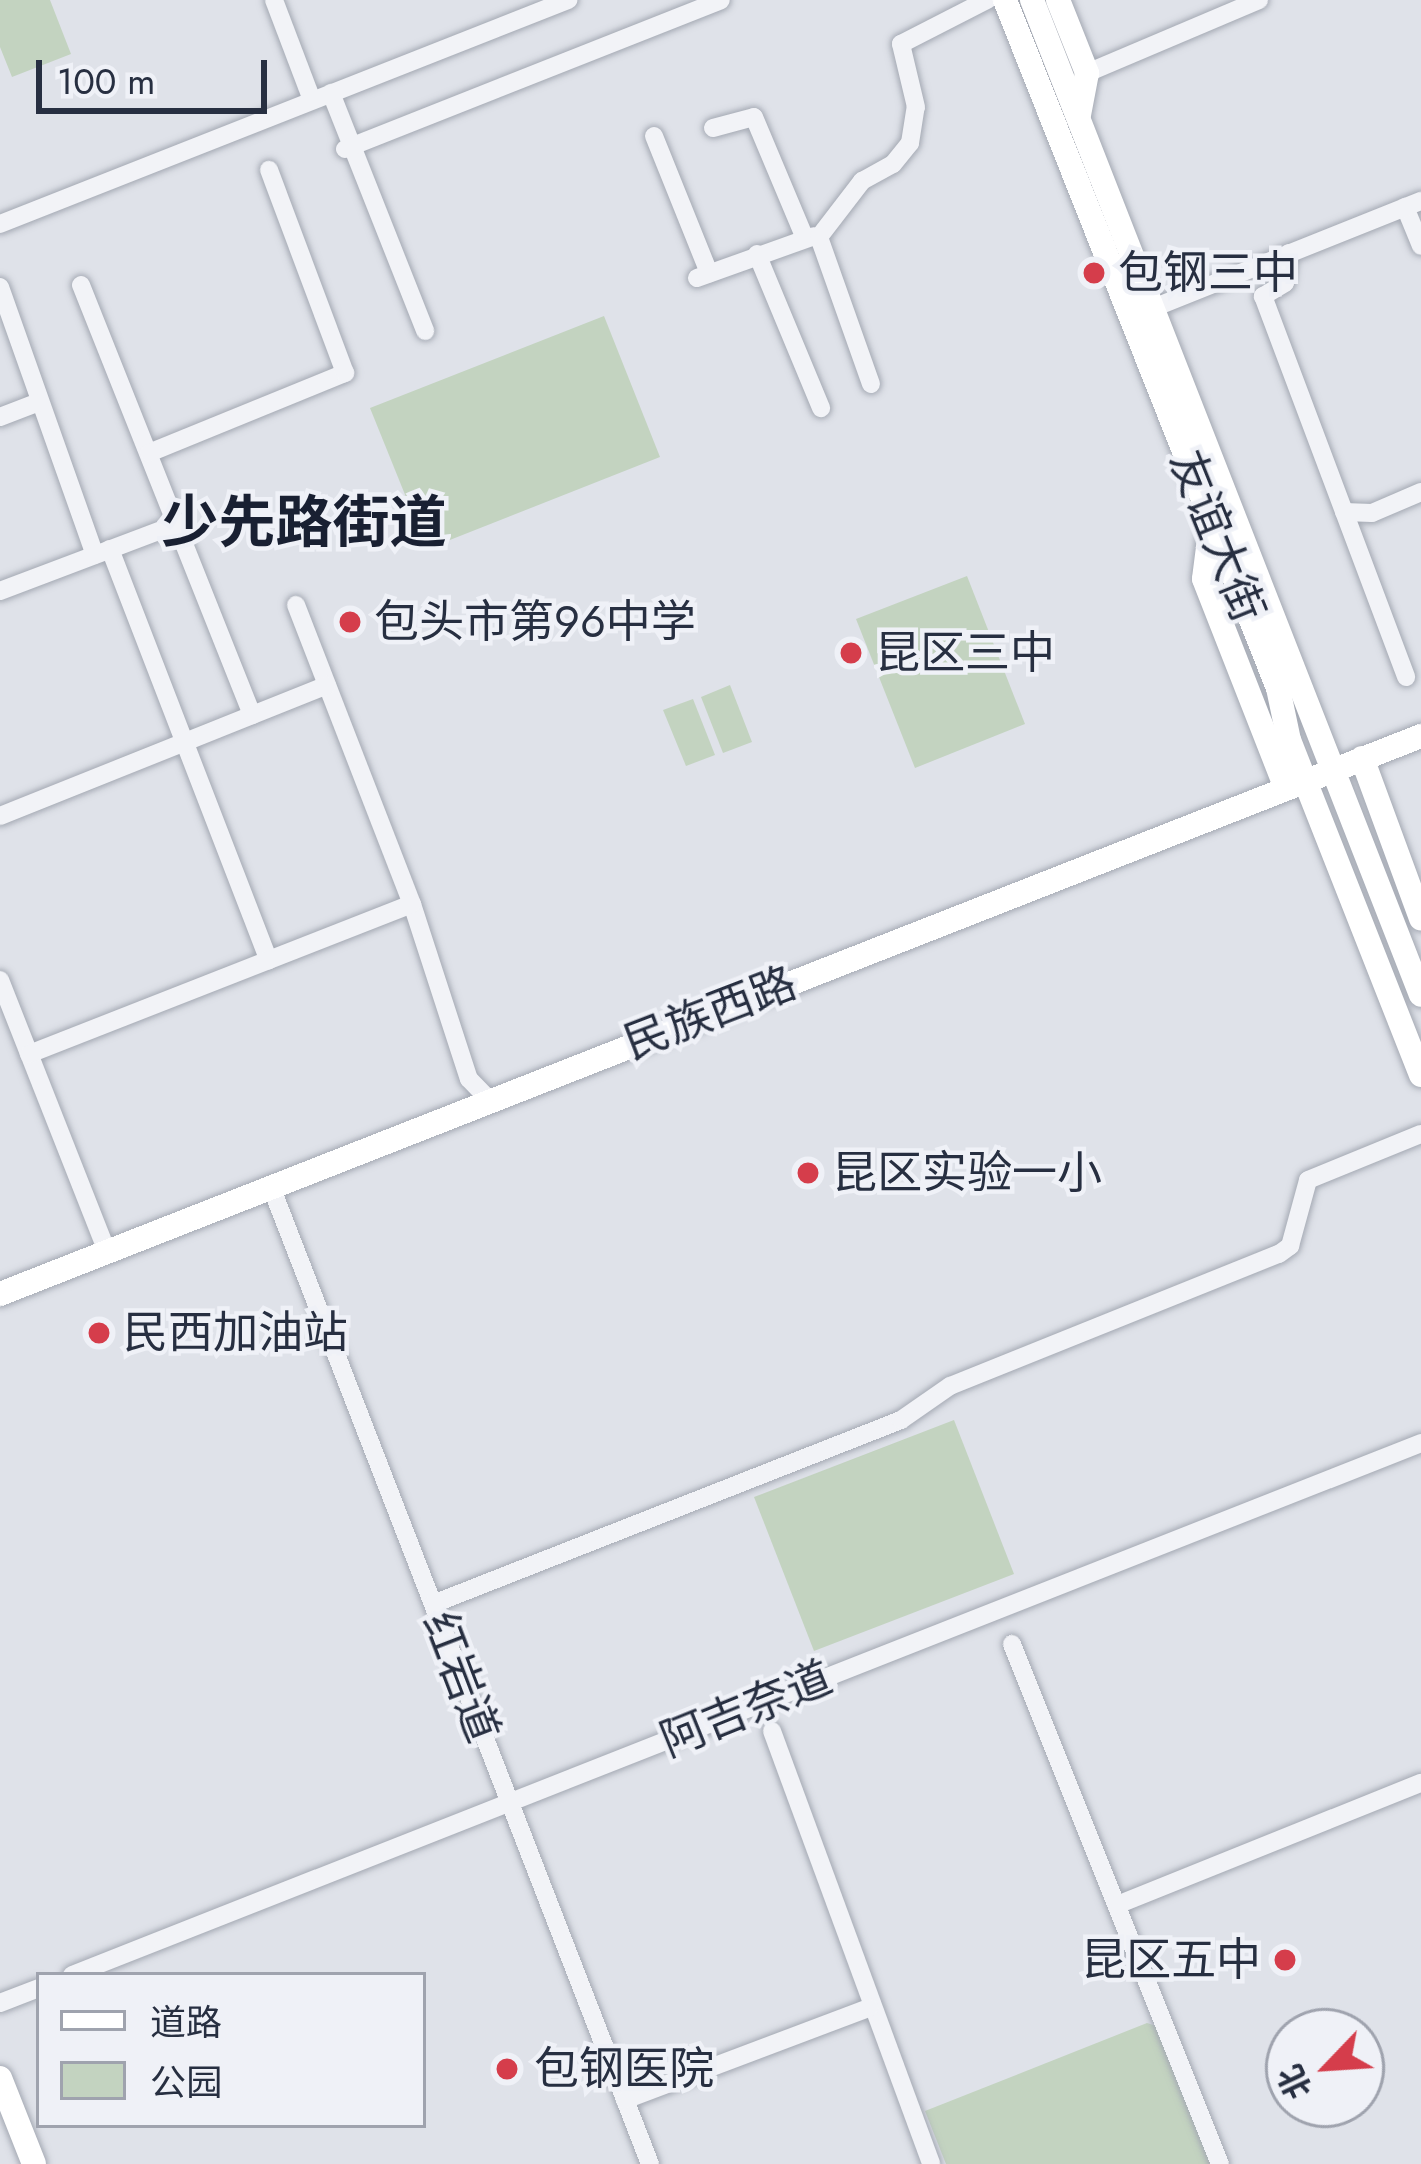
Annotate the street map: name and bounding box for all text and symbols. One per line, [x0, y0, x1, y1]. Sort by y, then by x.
scale bar [42, 36, 273, 110]
text: 100 m [57, 55, 155, 107]
place label: 包钢三中 [1118, 246, 1298, 300]
marker: 包钢三中 [1081, 260, 1107, 286]
street label: 友谊大街 [1158, 442, 1276, 630]
district label: 少先路街道 [162, 489, 446, 557]
place label: 包头市第96中学 [374, 595, 696, 649]
marker: 包头市第96中学 [337, 609, 363, 635]
place label: 昆区三中 [875, 626, 1055, 680]
marker: 昆区三中 [838, 640, 864, 666]
street label: 民族西路 [616, 956, 804, 1070]
place label: 昆区实验一小 [832, 1146, 1102, 1200]
marker: 昆区实验一小 [795, 1160, 821, 1186]
place label: 民西加油站 [123, 1306, 348, 1360]
marker: 民西加油站 [86, 1320, 112, 1346]
street label: 红岩道 [412, 1604, 510, 1750]
street label: 阿吉奈道 [652, 1650, 840, 1768]
place label: 昆区五中 [1081, 1933, 1261, 1987]
marker: 昆区五中 [1272, 1947, 1298, 1973]
legend [36, 1972, 426, 2128]
text: 道路 [150, 1996, 222, 2048]
north arrow [1265, 2008, 1385, 2128]
place label: 包钢医院 [534, 2042, 714, 2096]
marker: 包钢医院 [491, 2053, 523, 2085]
text: 公园 [150, 2056, 222, 2108]
text: 北 [1266, 2057, 1323, 2107]

